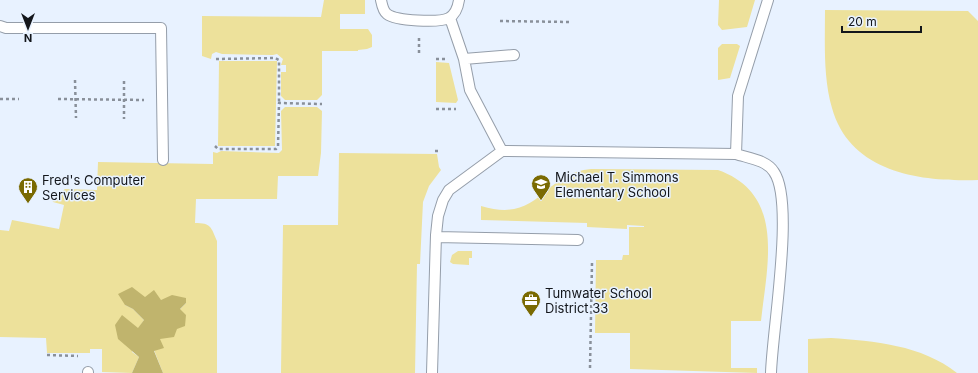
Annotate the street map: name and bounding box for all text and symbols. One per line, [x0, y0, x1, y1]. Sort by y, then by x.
north arrow [8, 8, 48, 48]
scale bar [842, 8, 921, 34]
text: 20 m [848, 14, 877, 29]
text: N [24, 31, 32, 45]
place label: Michael T. Simmons Elementary School [555, 169, 679, 200]
place label: Fred's Computer Services [42, 172, 145, 203]
school or university icon: Michael T. Simmons Elementary School [530, 173, 552, 201]
building icon: Fred's Computer Services [17, 176, 39, 204]
place label: Tumwater School District 33 [545, 285, 652, 316]
office icon: Tumwater School District 33 [520, 289, 542, 317]

